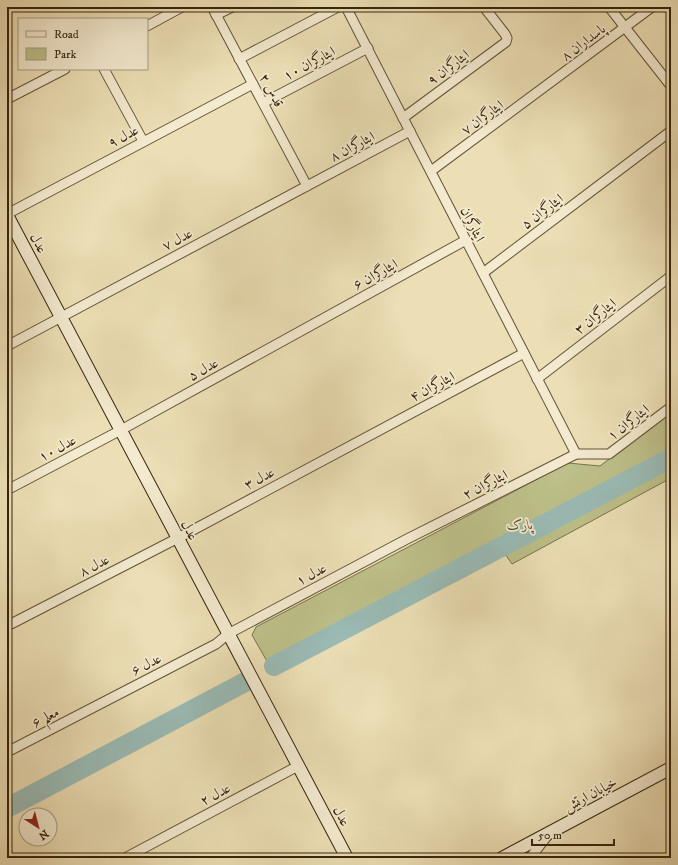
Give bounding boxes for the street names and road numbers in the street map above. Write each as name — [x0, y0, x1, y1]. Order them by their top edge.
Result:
street label: پاسداران ۸ — [558, 19, 611, 66]
street label: ایثارگران ۱۰ — [280, 42, 339, 85]
street label: ایثارگران ۹ — [423, 45, 473, 90]
street label: قدس ۲ — [255, 70, 287, 111]
street label: ایثارگران ۷ — [457, 96, 507, 139]
street label: عدل ۹ — [105, 121, 142, 152]
street label: ایثارگران ۸ — [326, 127, 378, 166]
street label: ایثارگران ۵ — [517, 189, 567, 234]
street label: ایثارگران — [456, 203, 489, 245]
street label: عدل ۷ — [159, 224, 196, 255]
street label: عدل — [25, 230, 51, 257]
street label: ایثارگران ۶ — [350, 254, 401, 294]
street label: ایثارگران ۳ — [570, 294, 620, 339]
street label: عدل ۵ — [185, 354, 222, 385]
street label: ایثارگران ۴ — [406, 367, 458, 406]
street label: ایثارگران ۱ — [603, 400, 653, 445]
street label: عدل ۱۰ — [36, 432, 79, 466]
street label: عدل ۳ — [241, 463, 278, 494]
street label: ایثارگران ۲ — [459, 465, 511, 504]
street label: عدل — [176, 517, 202, 544]
street label: عدل ۸ — [76, 551, 113, 581]
street label: عدل ۱ — [293, 559, 330, 590]
street label: عدل ۶ — [128, 650, 165, 680]
street label: معلم ۶ — [29, 703, 65, 737]
street label: خیابان ارتش — [561, 773, 620, 816]
street label: عدل ۲ — [197, 779, 234, 810]
street label: عدل — [328, 803, 354, 830]

